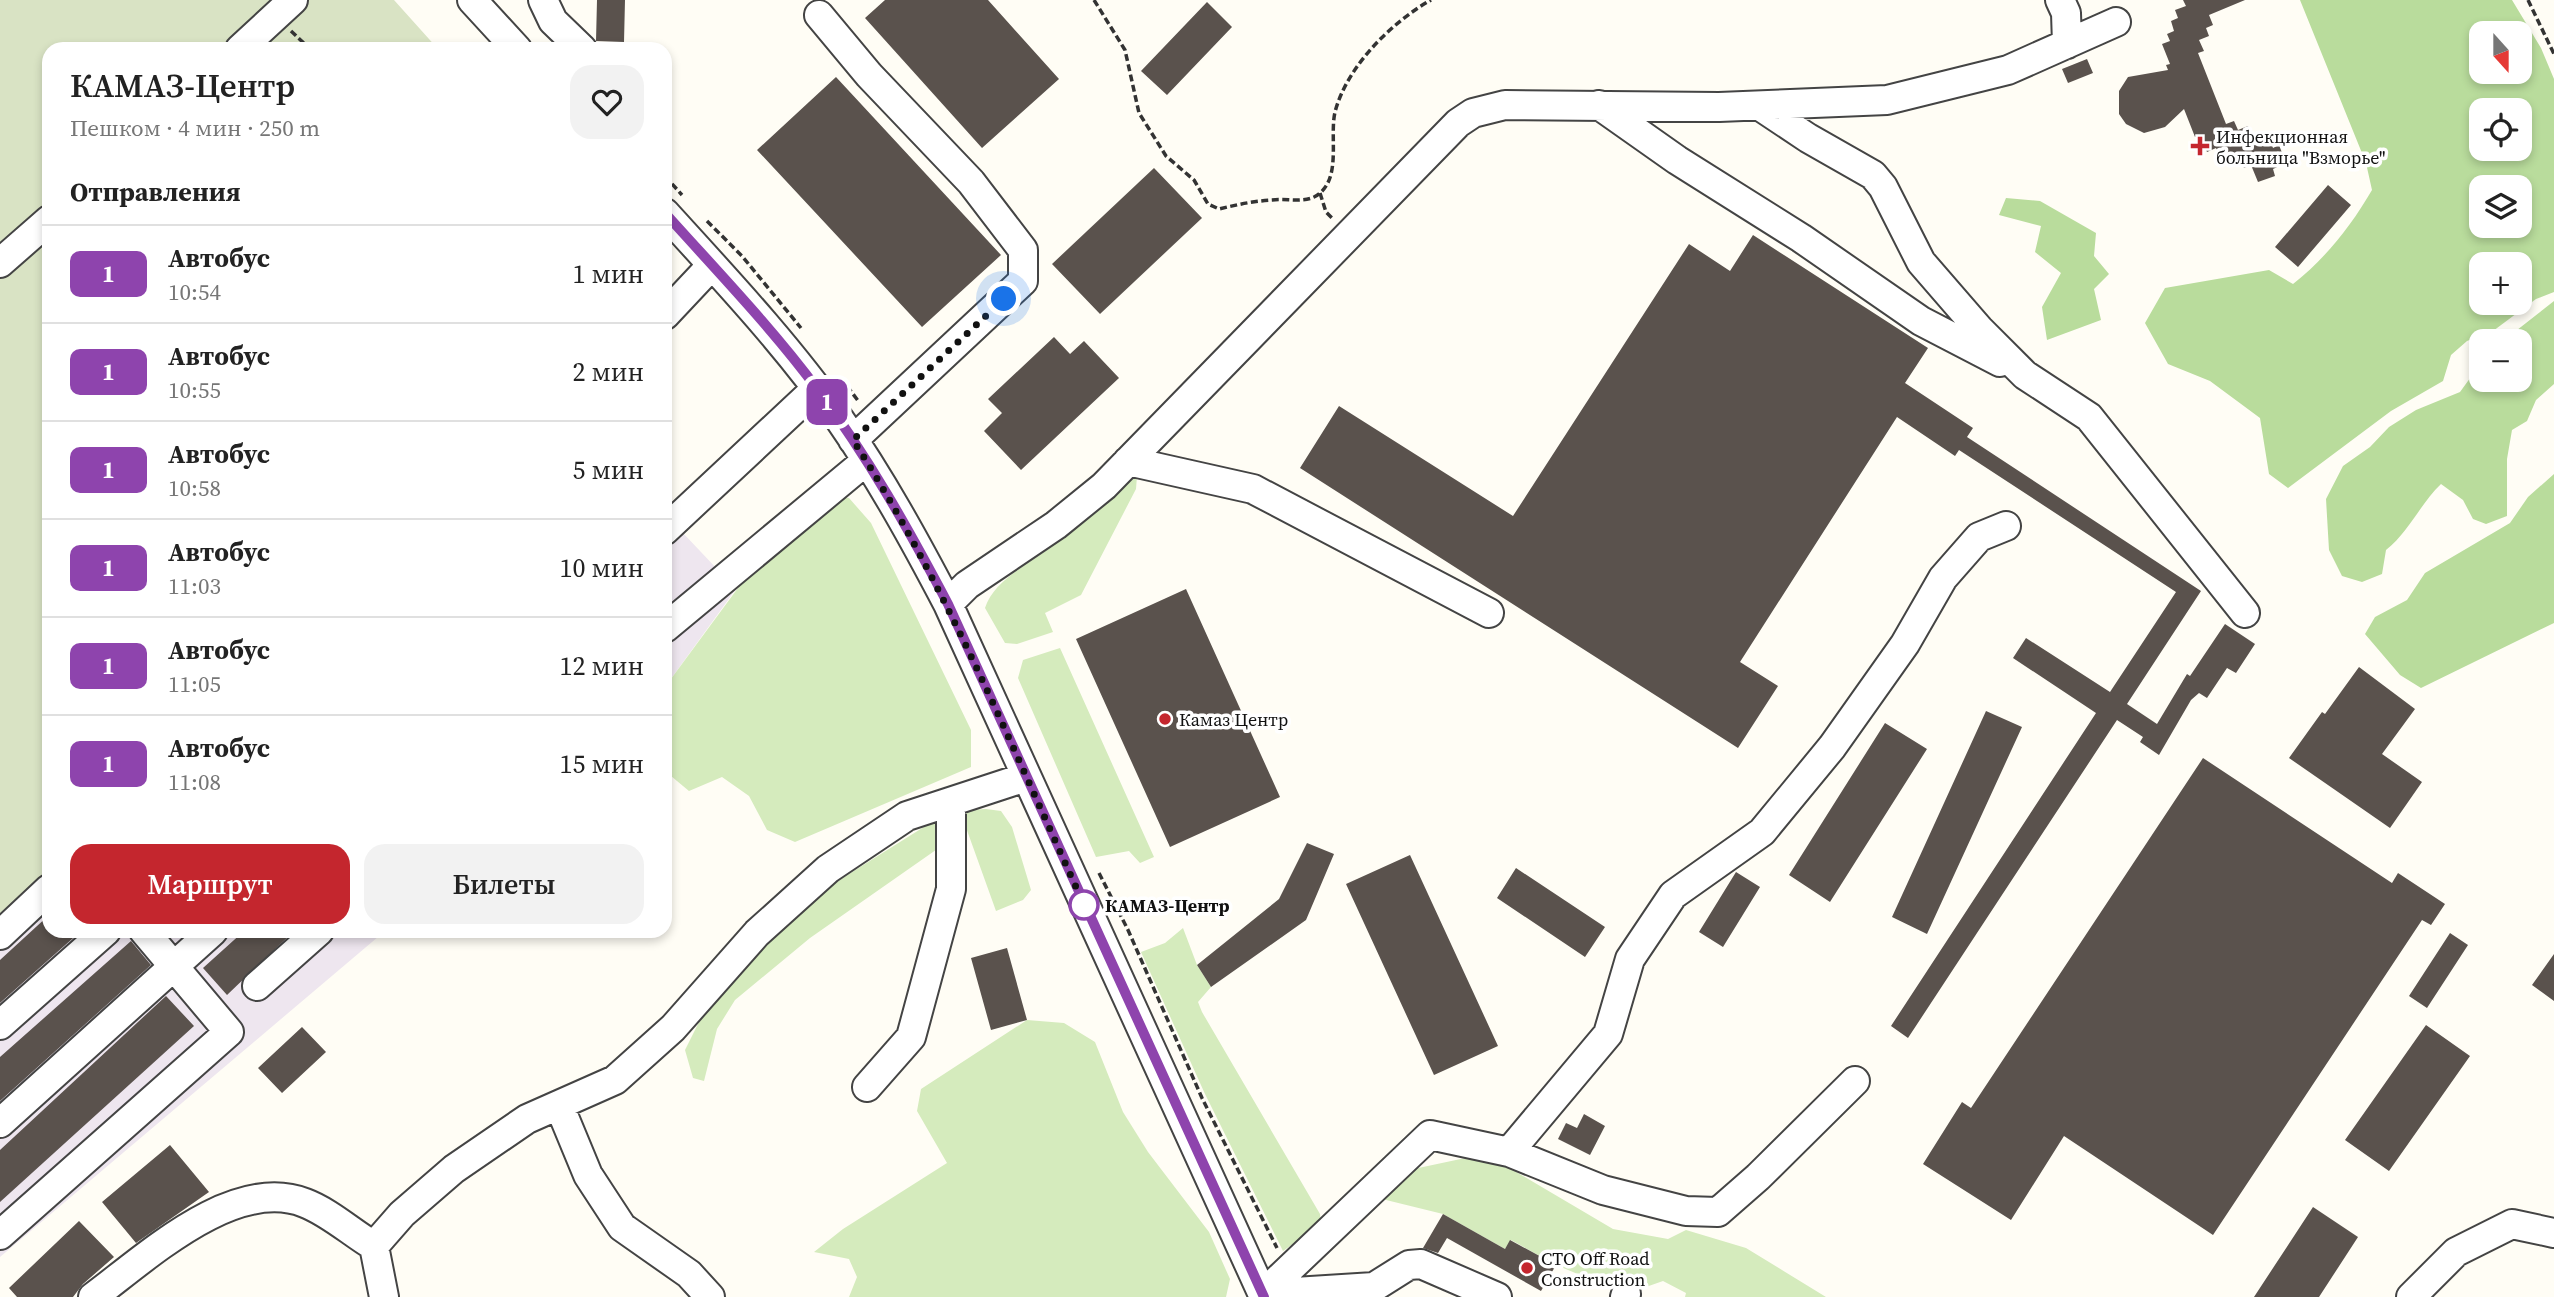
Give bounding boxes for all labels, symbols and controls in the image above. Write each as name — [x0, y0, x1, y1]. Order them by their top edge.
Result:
north arrow — [2469, 21, 2532, 84]
map controls — [2469, 21, 2532, 392]
text: КАМАЗ-Центр — [70, 63, 295, 108]
button: heart — [570, 65, 644, 139]
button: locate — [2469, 98, 2532, 161]
text: Пешком · 4 мин · 250 m — [70, 112, 320, 144]
place label: Инфекционная больница "Взморье" — [2216, 124, 2386, 170]
marker: Инфекционная больница "Взморье" — [2190, 136, 2210, 156]
text: Отправления — [70, 174, 241, 210]
button: layers — [2469, 175, 2532, 238]
text: Автобус — [168, 240, 270, 276]
button: + — [2469, 252, 2532, 315]
text: 1 мин — [572, 256, 644, 292]
text: 1 — [102, 257, 115, 290]
text: 10:54 — [168, 276, 221, 308]
your location — [986, 281, 1021, 316]
button: − — [2469, 329, 2532, 392]
text: Автобус — [168, 338, 270, 374]
text: 2 мин — [572, 354, 644, 390]
text: 1 — [102, 355, 115, 388]
text: 10:55 — [168, 374, 221, 406]
line badge: 1 — [804, 379, 850, 425]
text: 1 — [820, 385, 834, 418]
text: Автобус — [168, 436, 270, 472]
text: 5 мин — [572, 452, 644, 488]
text: 1 — [102, 453, 115, 486]
text: 10:58 — [168, 472, 221, 504]
text: Автобус — [168, 534, 270, 570]
text: 10 мин — [559, 550, 644, 586]
text: 1 — [102, 551, 115, 584]
text: 11:03 — [168, 570, 221, 602]
text: Автобус — [168, 632, 270, 668]
text: 12 мин — [559, 648, 644, 684]
text: 1 — [102, 649, 115, 682]
text: 11:05 — [168, 668, 221, 700]
place label: Камаз Центр — [1179, 707, 1288, 732]
marker: Камаз Центр — [1157, 711, 1173, 727]
text: Автобус — [168, 730, 270, 766]
text: 15 мин — [559, 746, 644, 782]
text: 1 — [102, 747, 115, 780]
text: 11:08 — [168, 766, 221, 798]
button: Маршрут — [70, 844, 350, 924]
button: Билеты — [364, 844, 644, 924]
marker: КАМАЗ-Центр — [1069, 890, 1099, 920]
place label: КАМАЗ-Центр — [1105, 893, 1230, 918]
place label: СТО Off Road Construction — [1541, 1246, 1650, 1292]
marker: СТО Off Road Construction — [1519, 1260, 1535, 1276]

